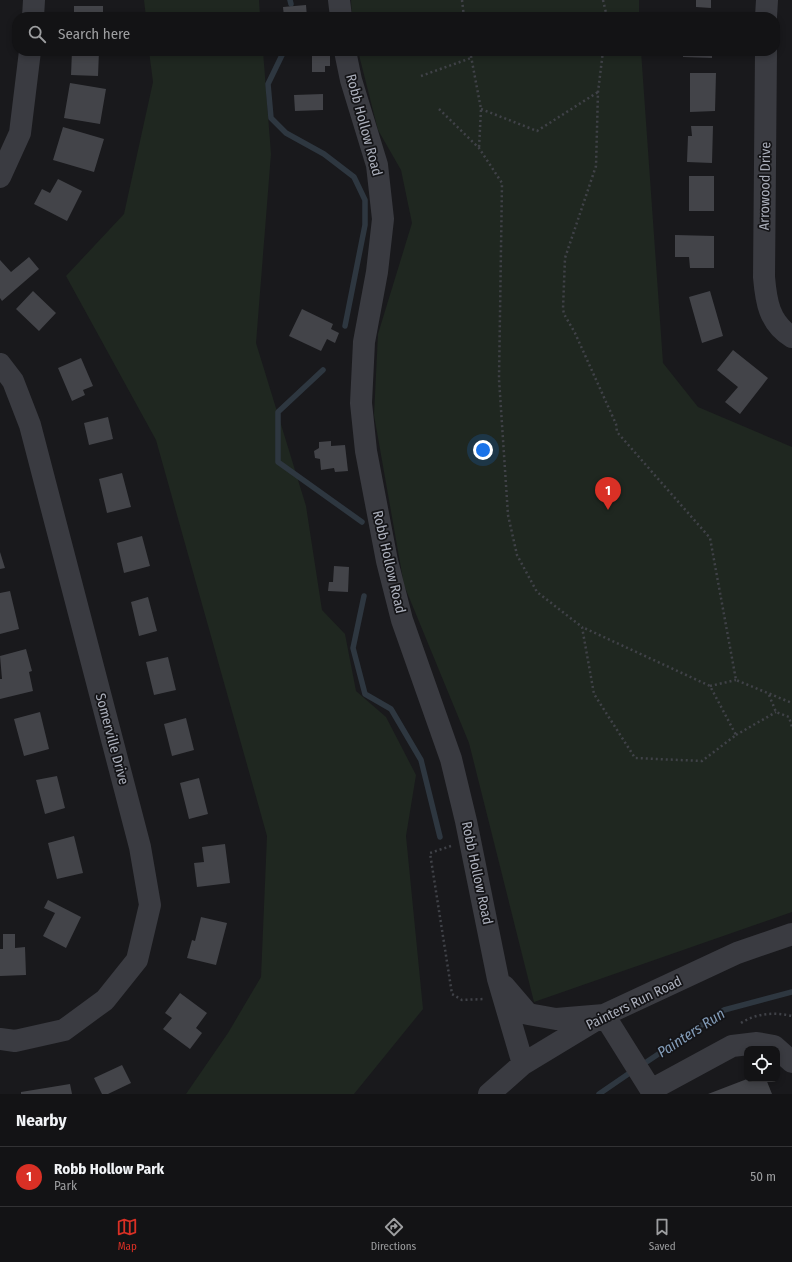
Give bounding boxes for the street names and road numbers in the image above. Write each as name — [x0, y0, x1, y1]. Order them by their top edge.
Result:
street label: Robb Hollow Road — [342, 72, 386, 178]
street label: Arrowood Drive — [756, 142, 774, 230]
street label: Robb Hollow Road — [369, 509, 409, 615]
street label: Somerville Drive — [92, 691, 132, 787]
street label: Robb Hollow Road — [458, 820, 496, 926]
street label: Painters Run Road — [583, 973, 685, 1033]

